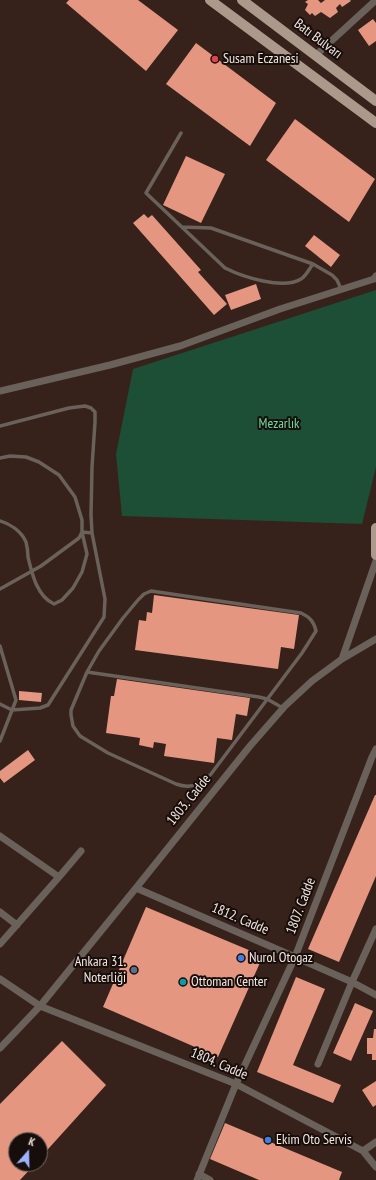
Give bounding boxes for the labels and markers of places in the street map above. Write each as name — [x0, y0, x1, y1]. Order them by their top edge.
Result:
place label: Susam Eczanesi — [223, 51, 299, 67]
marker: Susam Eczanesi — [210, 54, 220, 64]
place label: Nurol Otogaz — [249, 950, 313, 966]
marker: Nurol Otogaz — [236, 953, 246, 963]
place label: Ankara 31. Noterliği — [75, 954, 126, 986]
marker: Ankara 31. Noterliği — [129, 965, 139, 975]
place label: Ottoman Center — [191, 974, 267, 990]
marker: Ottoman Center — [178, 977, 188, 987]
place label: Ekim Oto Servis — [276, 1132, 352, 1148]
marker: Ekim Oto Servis — [263, 1135, 273, 1145]

